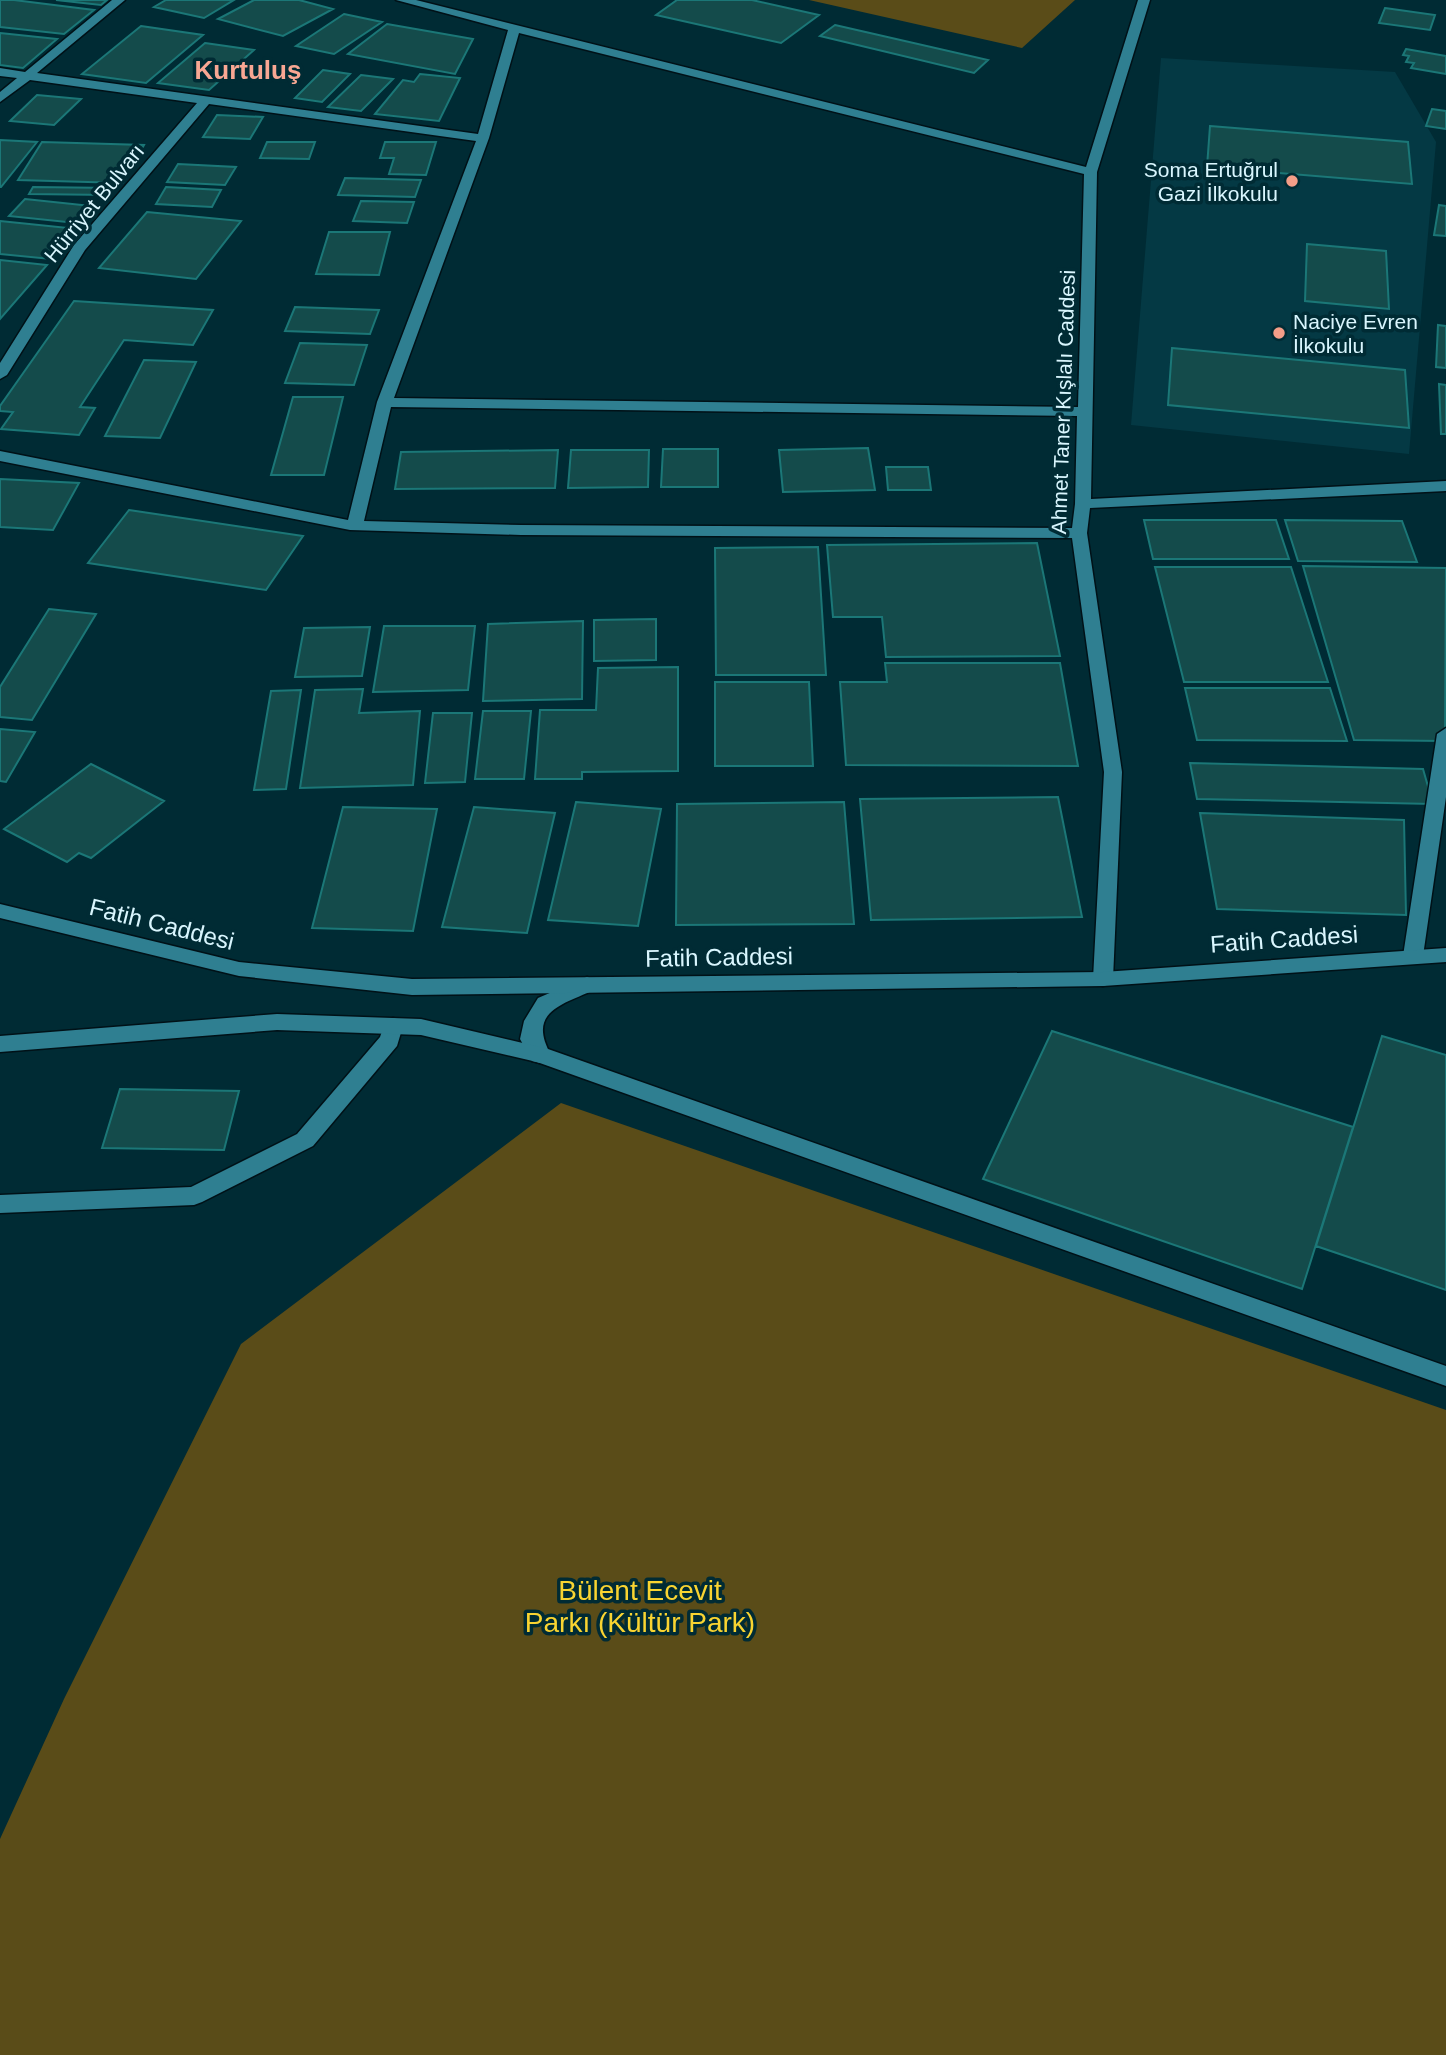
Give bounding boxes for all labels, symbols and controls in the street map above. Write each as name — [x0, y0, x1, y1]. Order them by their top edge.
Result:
district label: Kurtuluş — [195, 55, 301, 85]
street label: Hürriyet Bulvarı — [40, 140, 148, 266]
place label: Soma Ertuğrul Gazi İlkokulu — [1144, 158, 1278, 205]
marker: Soma Ertuğrul Gazi İlkokulu — [1284, 173, 1300, 189]
street label: Ahmet Taner Kışlalı Caddesi — [1047, 269, 1079, 535]
place label: Naciye Evren İlkokulu — [1293, 310, 1418, 357]
marker: Naciye Evren İlkokulu — [1271, 325, 1287, 341]
street label: Fatih Caddesi — [87, 893, 237, 955]
street label: Fatih Caddesi — [1209, 920, 1359, 958]
street label: Fatih Caddesi — [645, 942, 793, 972]
park label: Bülent Ecevit Parkı (Kültür Park) — [525, 1575, 755, 1638]

